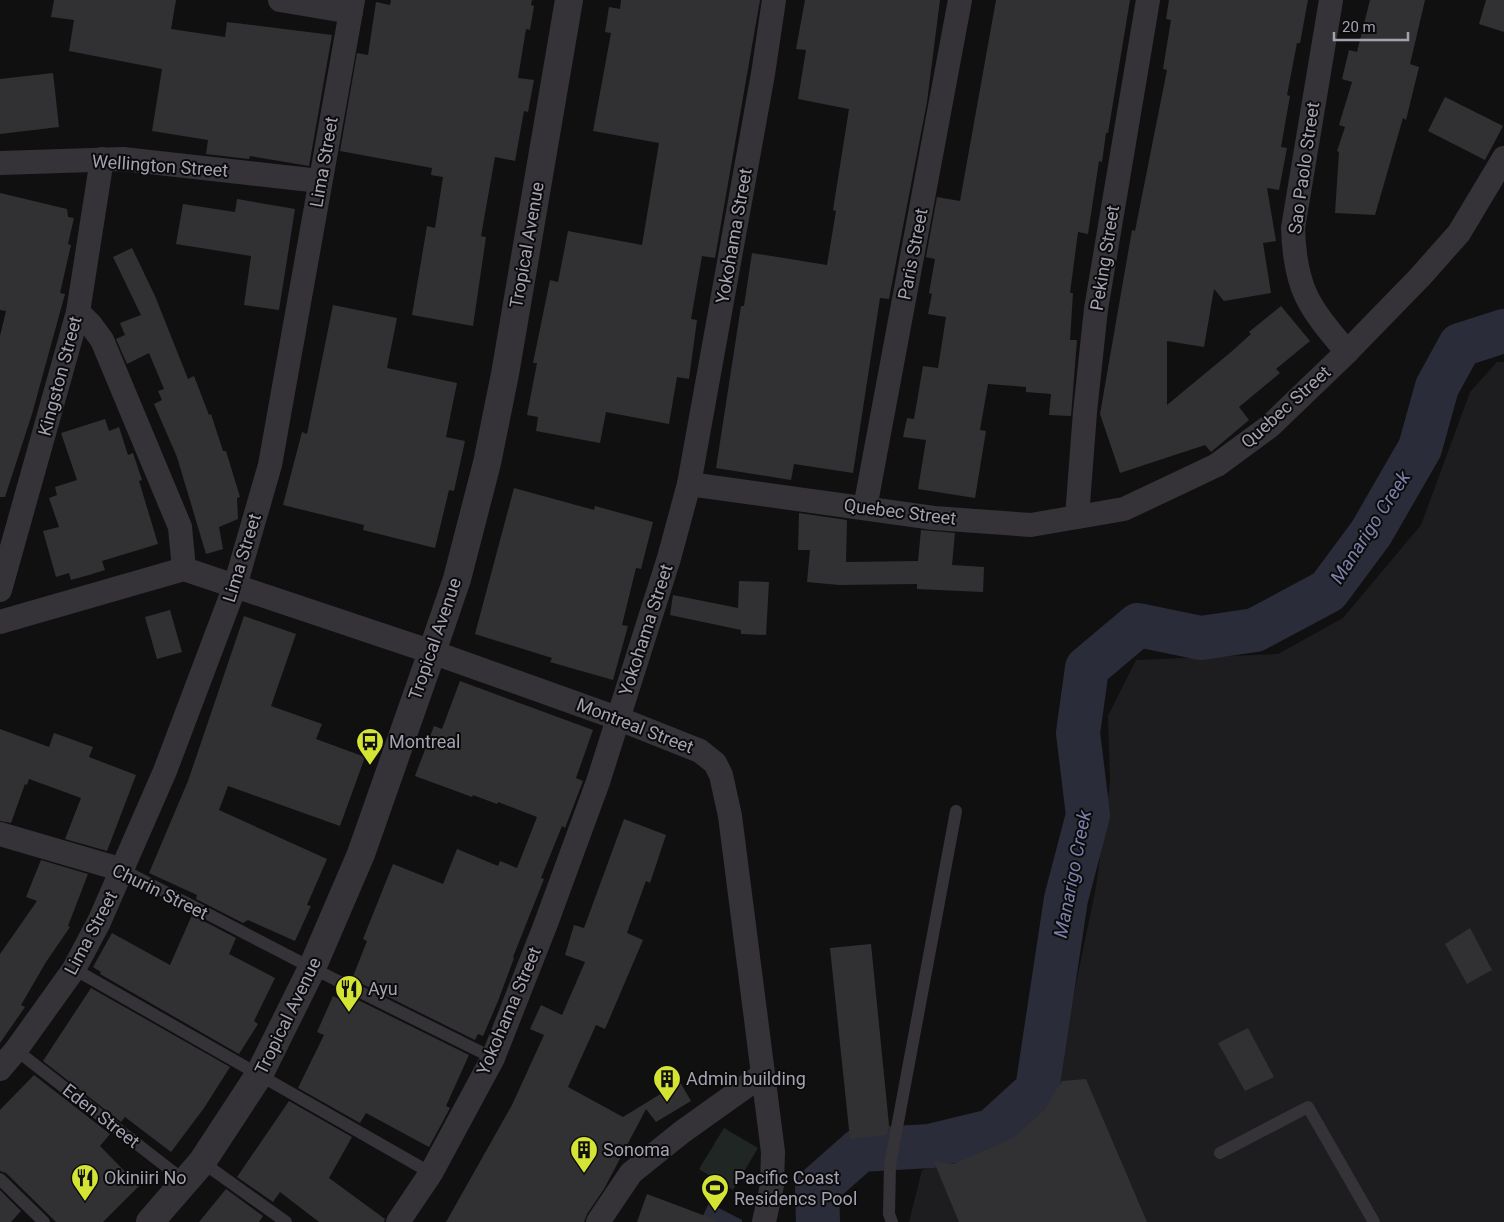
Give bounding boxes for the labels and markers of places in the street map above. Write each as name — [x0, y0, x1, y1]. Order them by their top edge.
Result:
bus stop icon: Montreal — [355, 727, 385, 766]
place label: Montreal — [389, 731, 460, 752]
restaurant icon: Ayu — [334, 974, 364, 1013]
place label: Ayu — [368, 978, 398, 999]
building icon: Admin building — [652, 1064, 682, 1103]
place label: Admin building — [686, 1068, 806, 1089]
building icon: Sonoma — [569, 1135, 599, 1174]
place label: Sonoma — [603, 1139, 670, 1160]
restaurant icon: Okiniiri No — [70, 1163, 100, 1202]
place label: Okiniiri No — [104, 1167, 187, 1188]
place label: Pacific Coast Residencs Pool — [734, 1167, 857, 1209]
sports icon: Pacific Coast Residencs Pool — [700, 1173, 730, 1212]

